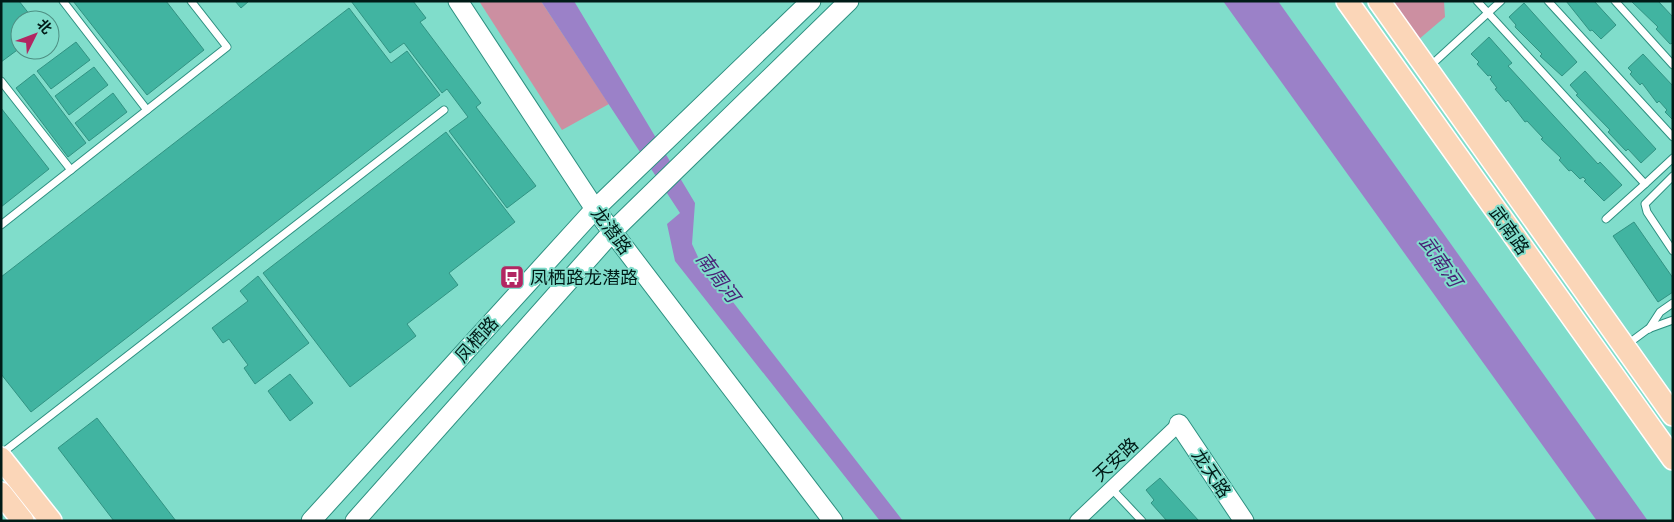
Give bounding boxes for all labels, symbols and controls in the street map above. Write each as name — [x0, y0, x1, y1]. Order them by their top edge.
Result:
north arrow — [10, 10, 60, 60]
text: 北 — [33, 14, 57, 38]
street label: 龙潜路 — [586, 201, 638, 259]
street label: 武南路 — [1485, 201, 1535, 259]
water label: 武南河 — [1414, 230, 1470, 295]
water label: 南周河 — [690, 246, 748, 311]
bus stop icon: 凤栖路龙潜路 — [499, 264, 525, 290]
place label: 凤栖路龙潜路 — [530, 265, 638, 289]
street label: 凤栖路 — [449, 311, 503, 367]
street label: 天安路 — [1087, 432, 1143, 486]
street label: 龙天路 — [1187, 444, 1237, 502]

